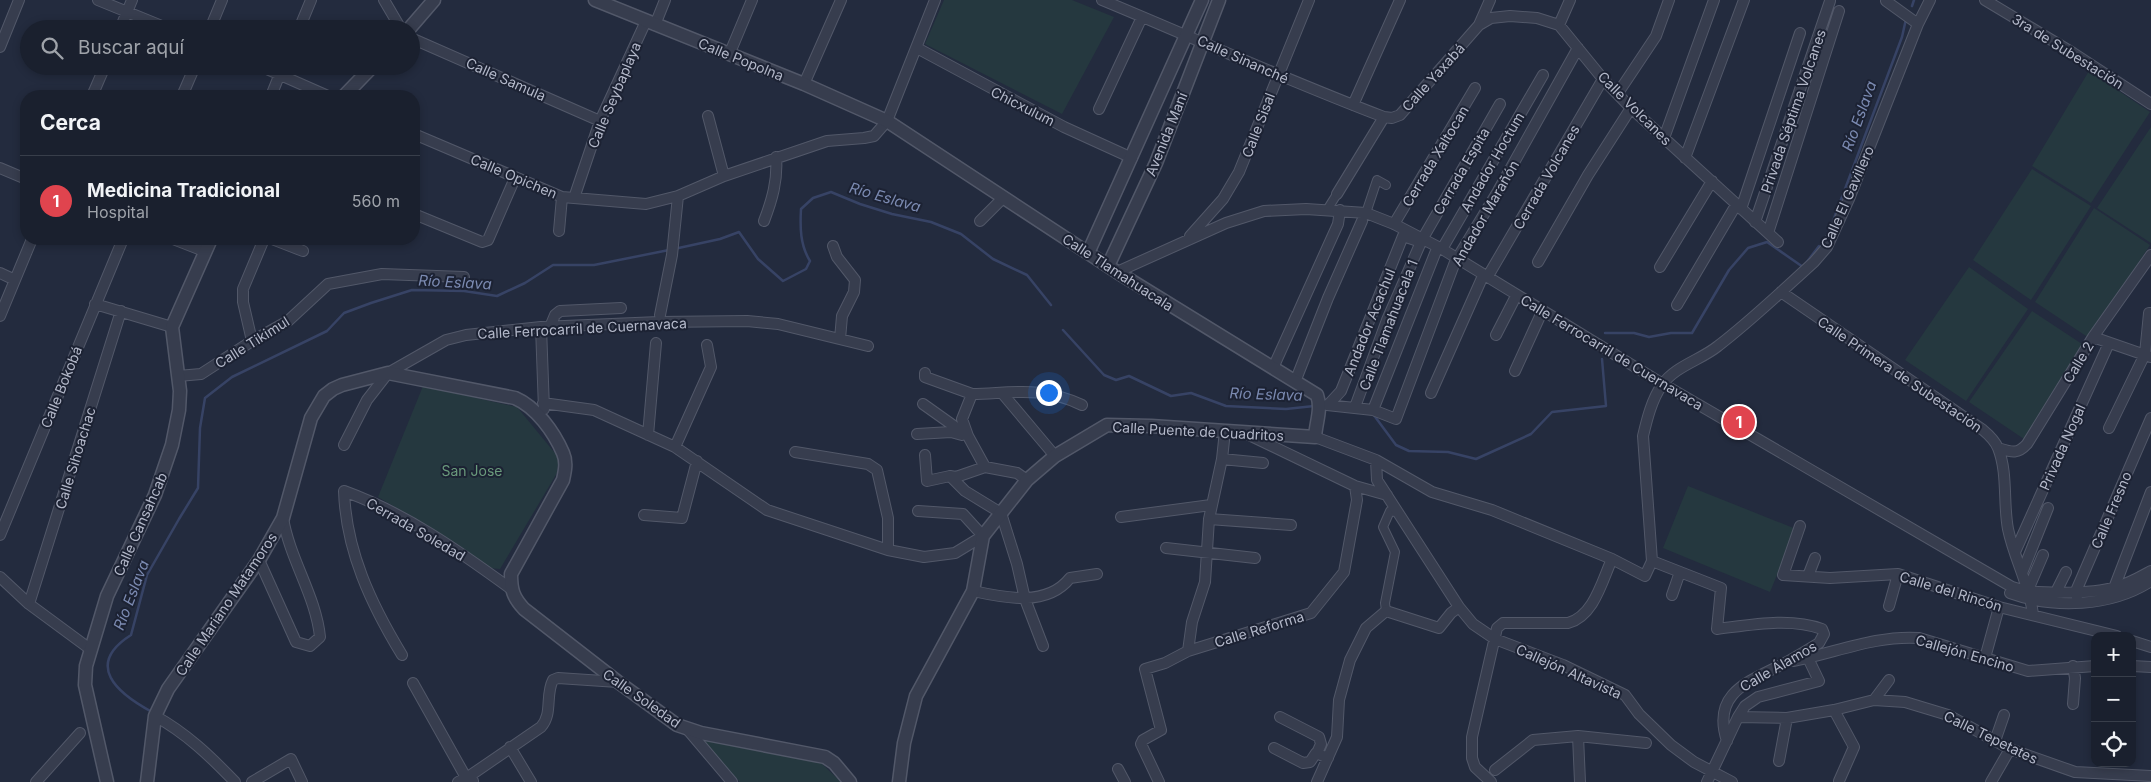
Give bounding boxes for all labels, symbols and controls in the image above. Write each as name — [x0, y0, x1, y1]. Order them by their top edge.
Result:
street label: 3ra de Subestación — [2009, 10, 2127, 92]
search box — [20, 20, 420, 75]
street label: Privada Séptima Volcanes — [1757, 27, 1829, 195]
street label: Calle Sinanché — [1195, 31, 1291, 87]
icon: search — [38, 34, 66, 62]
street label: Calle Popolna — [696, 34, 786, 84]
text: Buscar aquí — [78, 36, 184, 59]
street label: Calle Seybaplaya — [584, 39, 644, 151]
street label: Calle Yaxabá — [1398, 40, 1468, 114]
street label: Calle Samula — [463, 54, 549, 104]
street label: Calle Volcanes — [1595, 68, 1675, 148]
water label: Río Eslava — [1838, 78, 1880, 154]
street label: Chicxulum — [988, 83, 1058, 129]
street label: Avenida Maní — [1142, 89, 1191, 178]
street label: Calle Sisal — [1238, 90, 1278, 160]
street label: Cerrada Xaltocan — [1398, 102, 1472, 210]
street label: Andador Hoctum — [1457, 109, 1527, 215]
text: Cerca — [40, 110, 101, 135]
street label: Cerrada Volcanes — [1509, 122, 1583, 232]
street label: Cerrada Espita — [1429, 124, 1493, 218]
street label: Calle El Gavillero — [1817, 143, 1877, 251]
street label: Calle Opichen — [468, 150, 560, 202]
street label: Andador Marañón — [1448, 157, 1522, 269]
water label: Río Eslava — [847, 178, 923, 216]
text: Medicina Tradicional — [87, 179, 280, 202]
text: 1 — [53, 191, 59, 211]
text: 560 m — [352, 191, 400, 211]
text: Hospital — [87, 202, 149, 222]
street label: Calle Tlamahuacala — [1059, 230, 1177, 314]
street label: Calle Tlamahuacala 1 — [1355, 257, 1421, 393]
street label: Andador Acachul — [1340, 266, 1398, 378]
water label: Río Eslava — [418, 271, 492, 293]
street label: Calle Ferrocarril de Cuernavaca — [1518, 291, 1706, 413]
street label: Calle Tikimul — [212, 312, 292, 372]
street label: Calle Primera de Subestación — [1814, 312, 1986, 436]
street label: Calle Ferrocarril de Cuernavaca — [477, 314, 687, 342]
street label: Calle 2 — [2059, 338, 2097, 386]
street label: Calle Bokobá — [37, 344, 85, 430]
your location — [1036, 380, 1062, 406]
water label: Río Eslava — [1229, 383, 1303, 405]
street label: Privada Nogal — [2035, 401, 2089, 493]
pin: 1 — [1723, 403, 1755, 441]
street label: Calle Sihoachac — [51, 405, 99, 511]
street label: Calle Puente de Cuadritos — [1112, 418, 1284, 444]
park label: San Jose — [442, 462, 503, 479]
street label: Calle Fresno — [2087, 469, 2135, 551]
street label: Calle Cansahcab — [110, 470, 170, 578]
street label: Cerrada Soledad — [364, 494, 468, 564]
street label: Calle Mariano Matamoros — [172, 529, 280, 679]
water label: Río Eslava — [109, 557, 153, 633]
street label: Calle del Rincón — [1898, 567, 2004, 615]
street label: Calle Reforma — [1212, 607, 1306, 651]
street label: Callejón Encino — [1914, 631, 2016, 675]
map controls — [2091, 632, 2136, 767]
button: + — [2091, 632, 2136, 677]
street label: Calle Álamos — [1737, 637, 1819, 695]
street label: Callejón Altavista — [1514, 640, 1624, 702]
street label: Calle Soledad — [600, 665, 684, 731]
button: − — [2091, 677, 2136, 722]
street label: Calle Tepetates — [1941, 707, 2041, 767]
button: locate — [2091, 722, 2136, 767]

